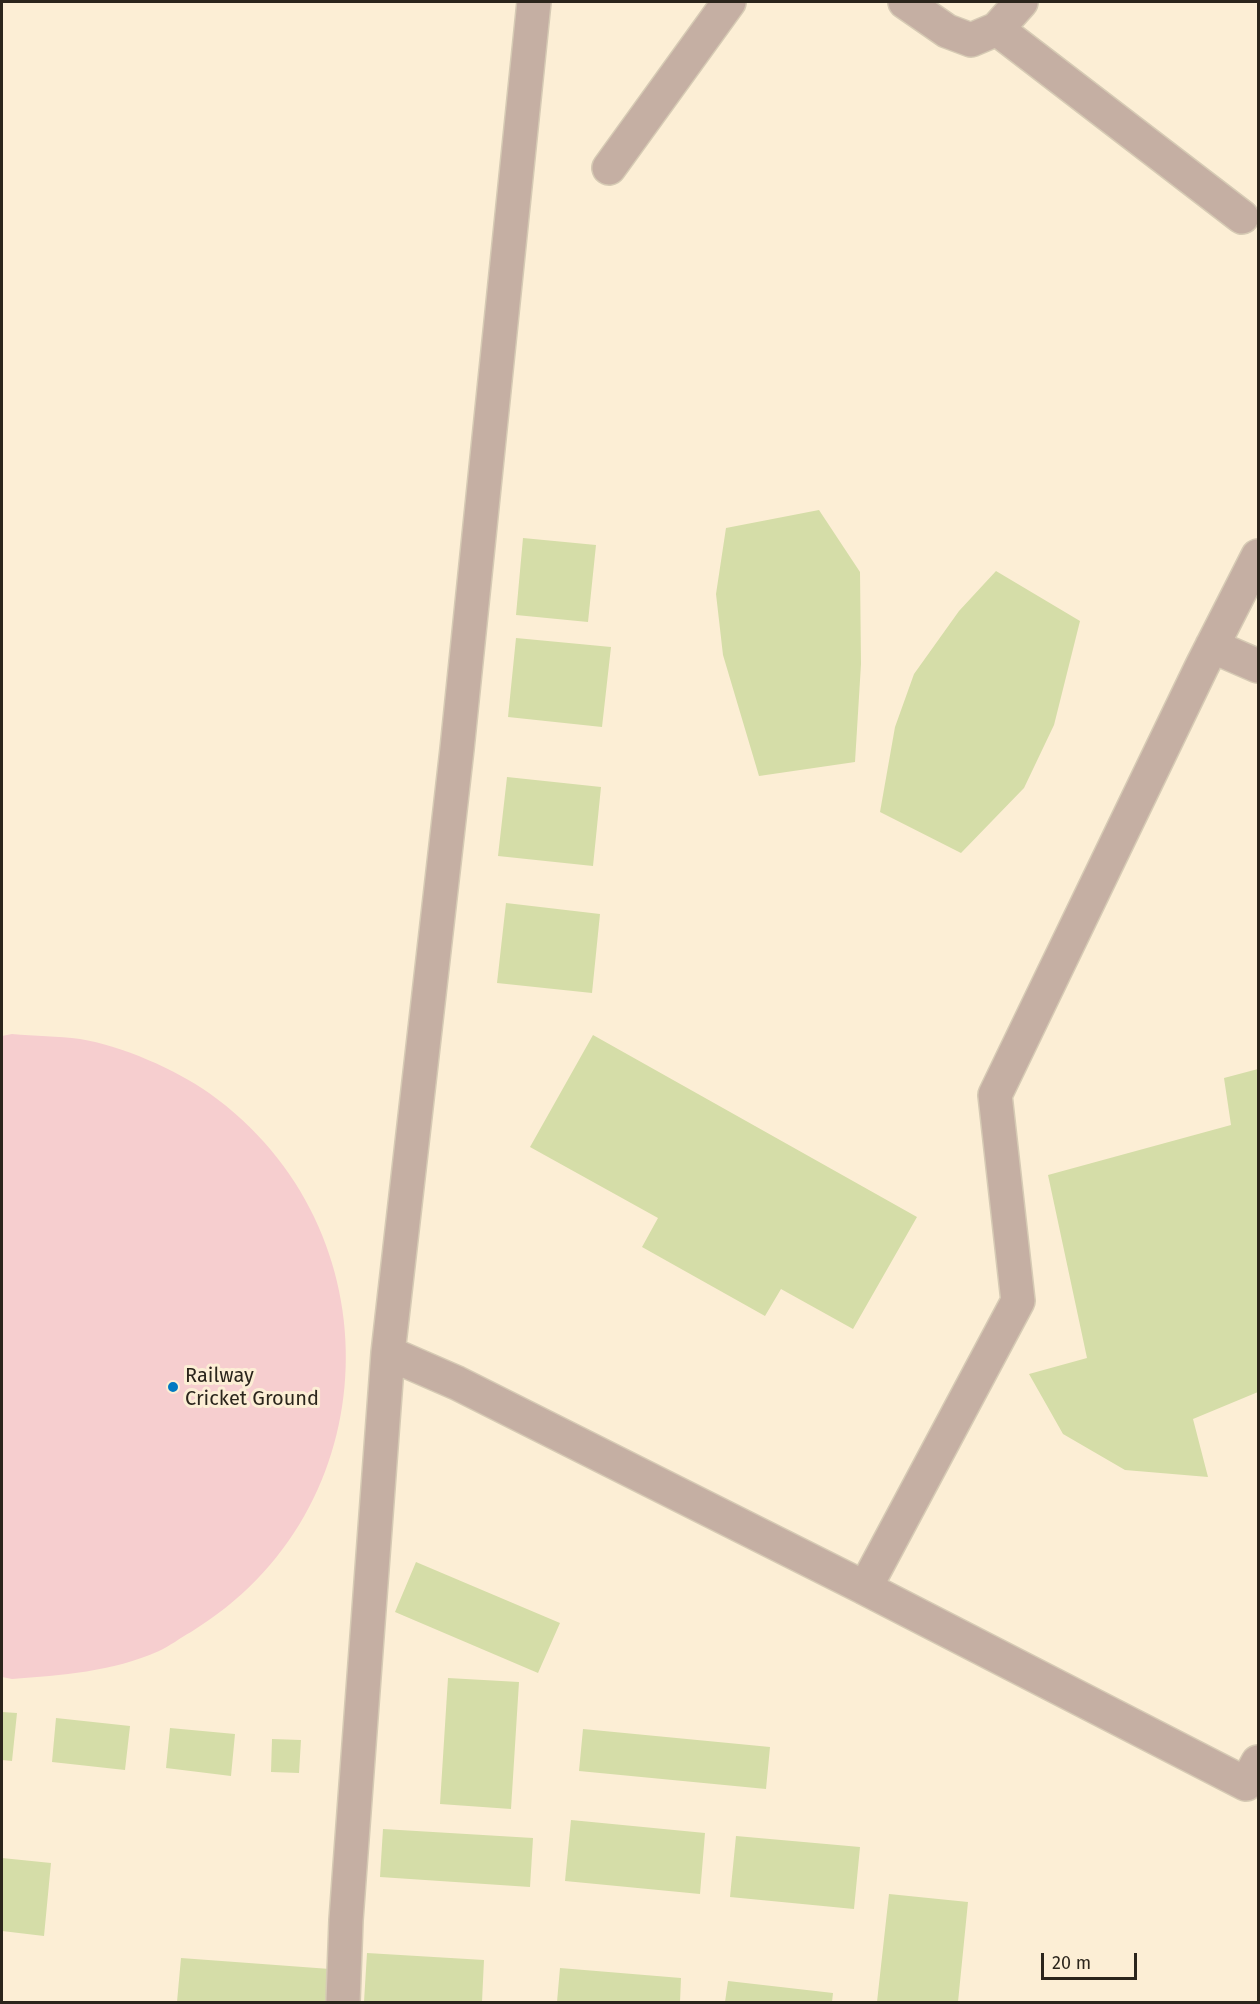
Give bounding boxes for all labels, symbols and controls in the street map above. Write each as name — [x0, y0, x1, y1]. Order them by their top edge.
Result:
place label: Railway Cricket Ground — [185, 1364, 319, 1411]
marker: Railway Cricket Ground — [166, 1380, 180, 1394]
scale bar — [1044, 1941, 1140, 1979]
text: 20 m — [1052, 1952, 1091, 1974]

